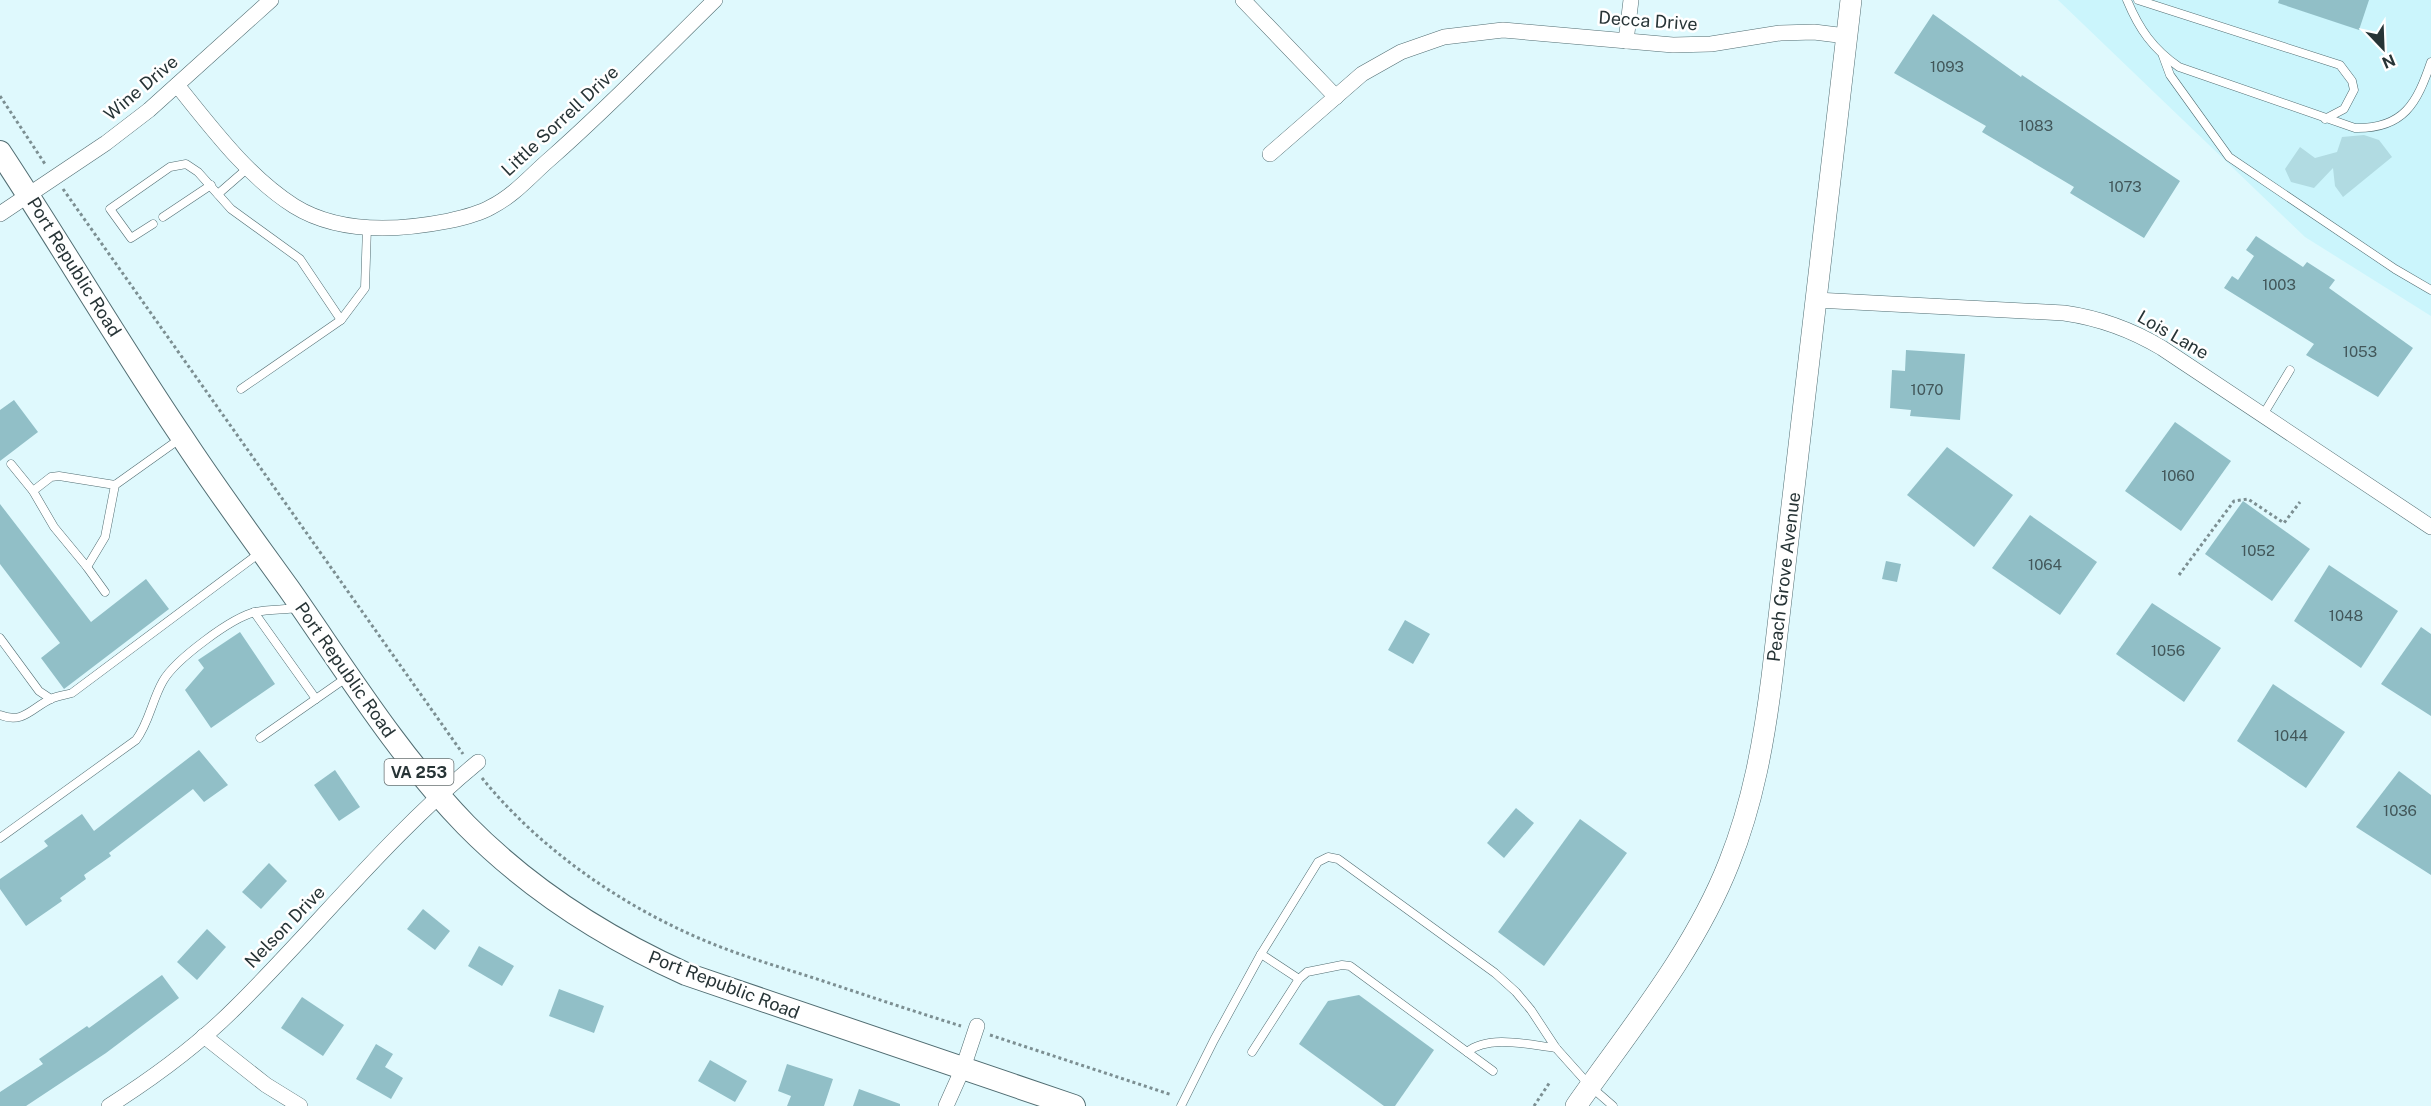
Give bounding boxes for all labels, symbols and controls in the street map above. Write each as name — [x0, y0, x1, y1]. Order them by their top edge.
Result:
street label: Decca Drive — [1598, 7, 1698, 34]
north arrow — [2353, 18, 2413, 78]
text: N — [2379, 50, 2398, 73]
street label: Wine Drive — [100, 51, 182, 124]
house number: 1093 — [1930, 58, 1964, 75]
street label: Little Sorrell Drive — [497, 61, 622, 180]
house number: 1083 — [2019, 117, 2053, 134]
house number: 1073 — [2108, 178, 2142, 195]
street label: Port Republic Road — [23, 193, 126, 340]
house number: 1003 — [2262, 276, 2296, 293]
street label: Lois Lane — [2134, 306, 2213, 363]
house number: 1053 — [2343, 343, 2377, 360]
house number: 1070 — [1911, 381, 1943, 398]
house number: 1060 — [2161, 467, 2195, 484]
street label: Peach Grove Avenue — [1763, 491, 1804, 663]
house number: 1052 — [2241, 542, 2275, 559]
house number: 1064 — [2028, 556, 2062, 573]
street label: Port Republic Road — [291, 598, 400, 741]
house number: 1048 — [2329, 607, 2363, 624]
house number: 1056 — [2151, 642, 2185, 659]
house number: 1044 — [2274, 727, 2308, 744]
road number: VA 253 — [384, 759, 454, 785]
house number: 1036 — [2383, 802, 2417, 819]
street label: Nelson Drive — [240, 881, 329, 972]
street label: Port Republic Road — [646, 946, 803, 1023]

